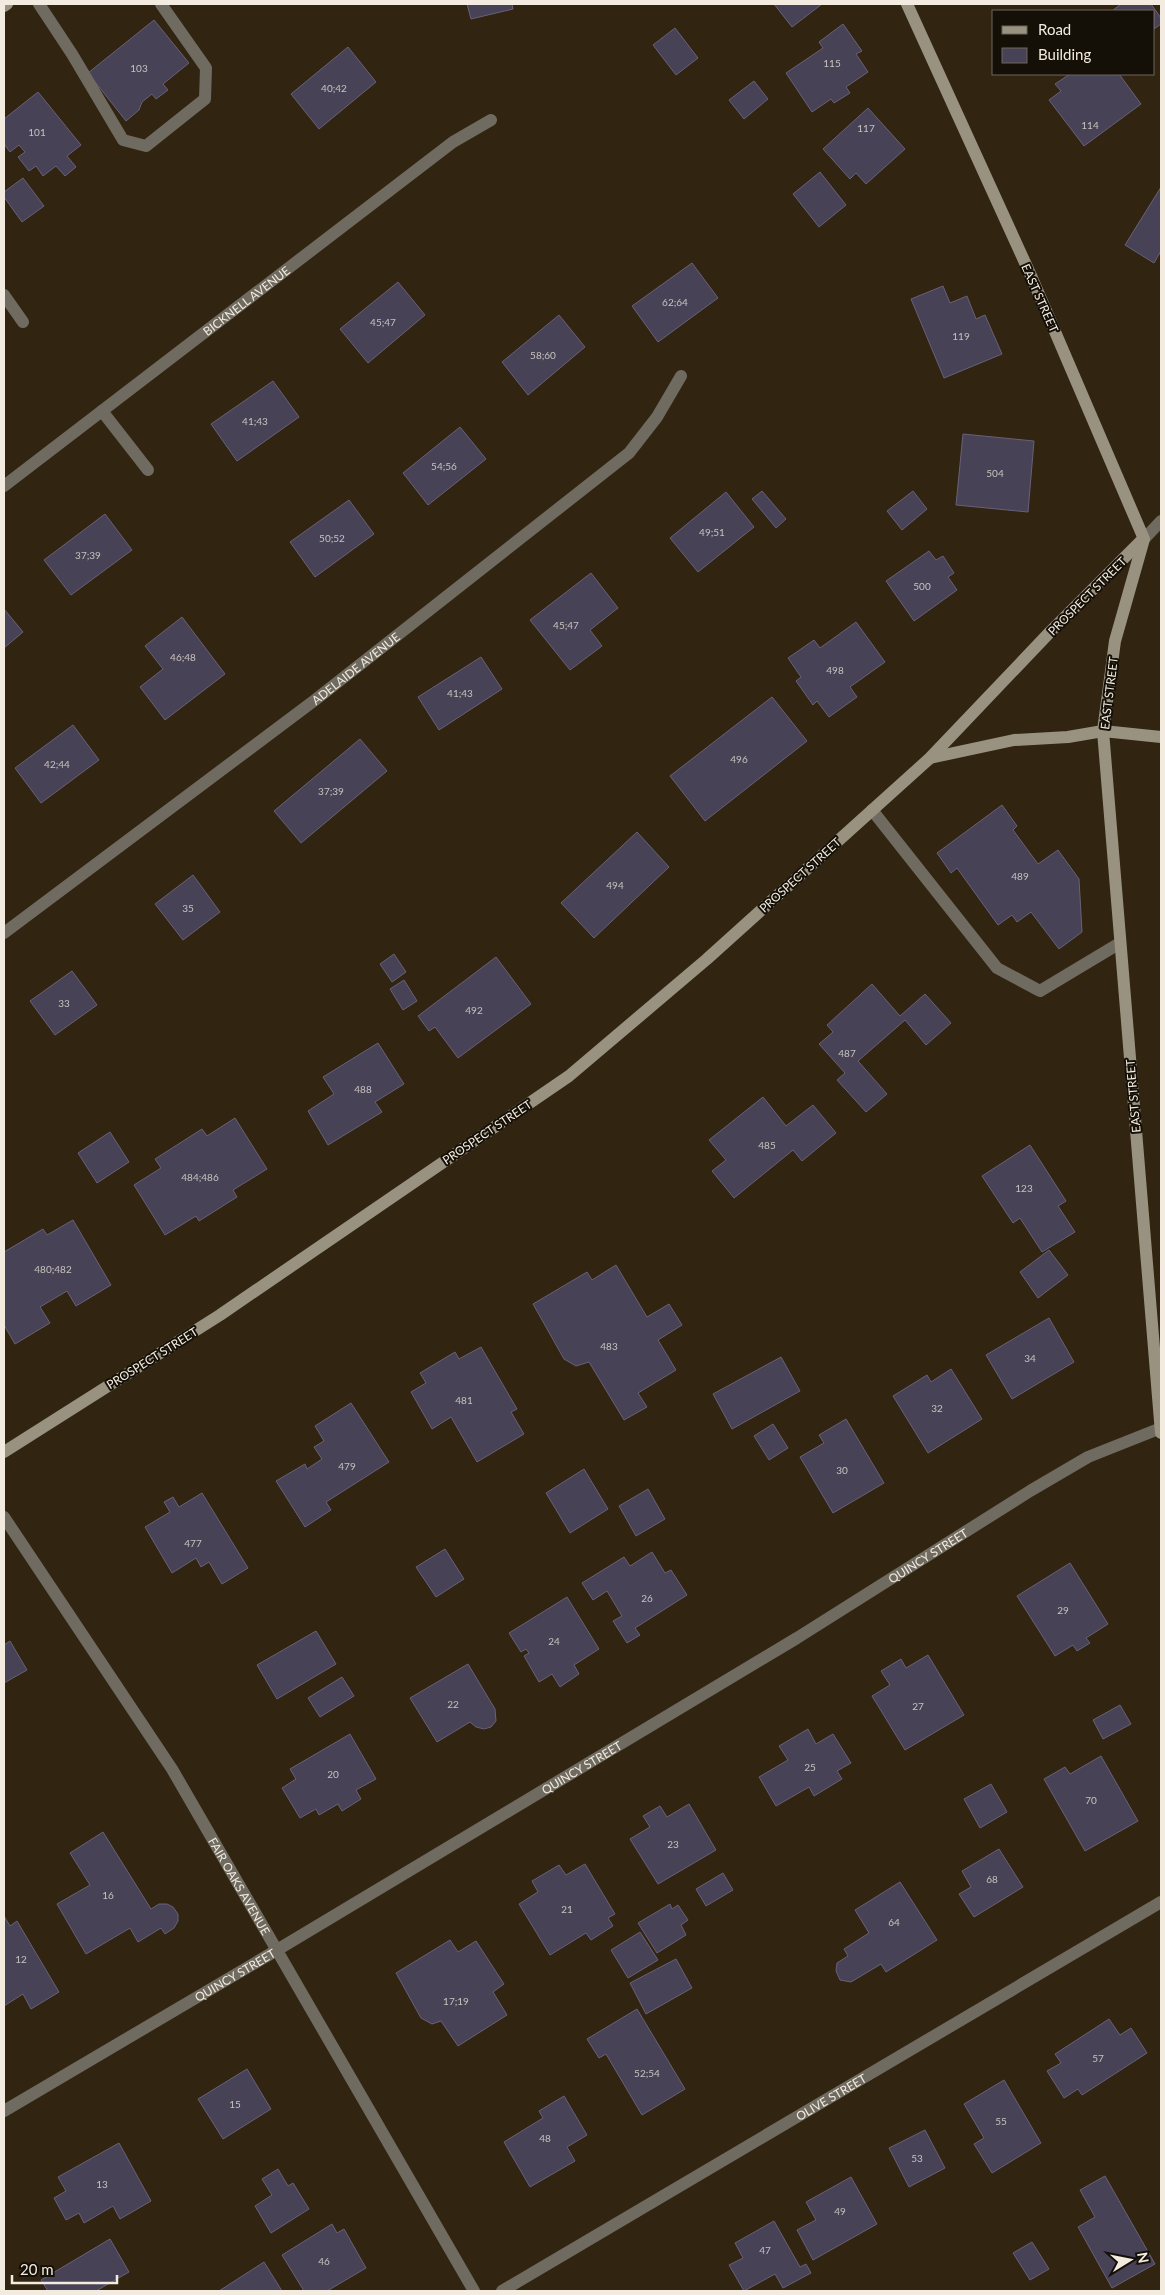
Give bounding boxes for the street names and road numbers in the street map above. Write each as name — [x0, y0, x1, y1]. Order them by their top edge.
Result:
street label: EAST STREET — [1018, 261, 1062, 335]
street label: BICKNELL AVENUE — [200, 262, 293, 339]
street label: PROSPECT STREET — [1045, 554, 1129, 638]
street label: ADELAIDE AVENUE — [308, 629, 403, 708]
street label: EAST STREET — [1097, 656, 1121, 730]
street label: PROSPECT STREET — [756, 834, 844, 916]
street label: EAST STREET — [1122, 1059, 1144, 1133]
street label: PROSPECT STREET — [439, 1097, 535, 1167]
street label: PROSPECT STREET — [104, 1324, 200, 1392]
street label: QUINCY STREET — [885, 1525, 970, 1586]
street label: QUINCY STREET — [538, 1737, 624, 1797]
street label: FAIR OAKS AVENUE — [206, 1834, 274, 1938]
street label: QUINCY STREET — [192, 1945, 278, 2004]
street label: OLIVE STREET — [793, 2070, 869, 2123]

